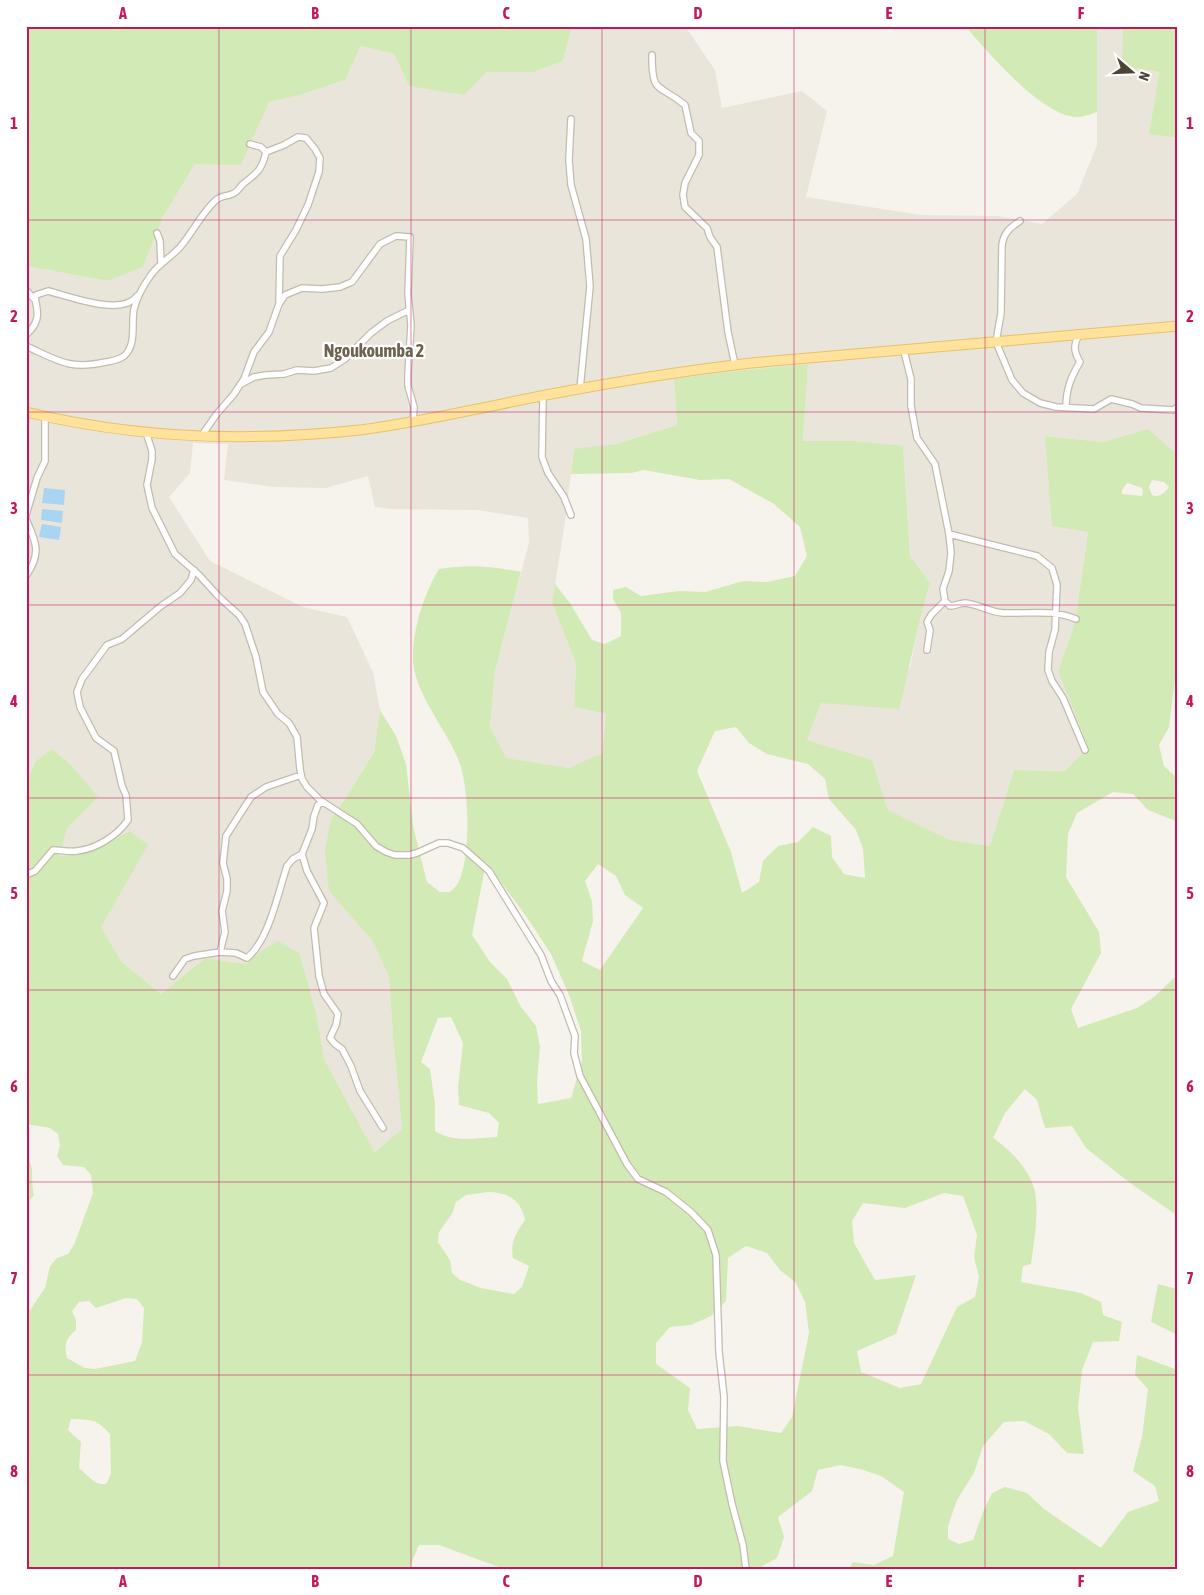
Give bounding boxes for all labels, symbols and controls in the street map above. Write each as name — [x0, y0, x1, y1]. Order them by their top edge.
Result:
text: A — [118, 4, 127, 22]
text: B — [311, 4, 319, 22]
text: C — [502, 4, 510, 22]
text: D — [694, 4, 703, 22]
text: E — [886, 4, 893, 22]
text: F — [1078, 4, 1085, 22]
north arrow — [1106, 48, 1156, 98]
text: N — [1135, 70, 1153, 83]
text: 1 — [10, 114, 18, 132]
text: 1 — [1186, 114, 1194, 132]
text: 2 — [10, 307, 18, 325]
text: 2 — [1186, 307, 1194, 325]
district label: Ngoukoumba 2 — [324, 340, 424, 361]
text: 3 — [10, 499, 18, 517]
text: 3 — [1186, 499, 1194, 517]
text: 4 — [9, 692, 18, 710]
text: 4 — [1185, 692, 1194, 710]
text: 5 — [10, 884, 18, 902]
text: 5 — [1186, 884, 1194, 902]
text: 6 — [10, 1077, 18, 1095]
text: 6 — [1186, 1077, 1194, 1095]
text: 7 — [10, 1269, 18, 1287]
text: 7 — [1186, 1269, 1194, 1287]
text: 8 — [10, 1462, 18, 1480]
text: 8 — [1186, 1462, 1194, 1480]
text: A — [118, 1572, 127, 1590]
text: B — [311, 1572, 319, 1590]
text: C — [502, 1572, 510, 1590]
text: D — [694, 1572, 703, 1590]
text: E — [886, 1572, 893, 1590]
text: F — [1078, 1572, 1085, 1590]

